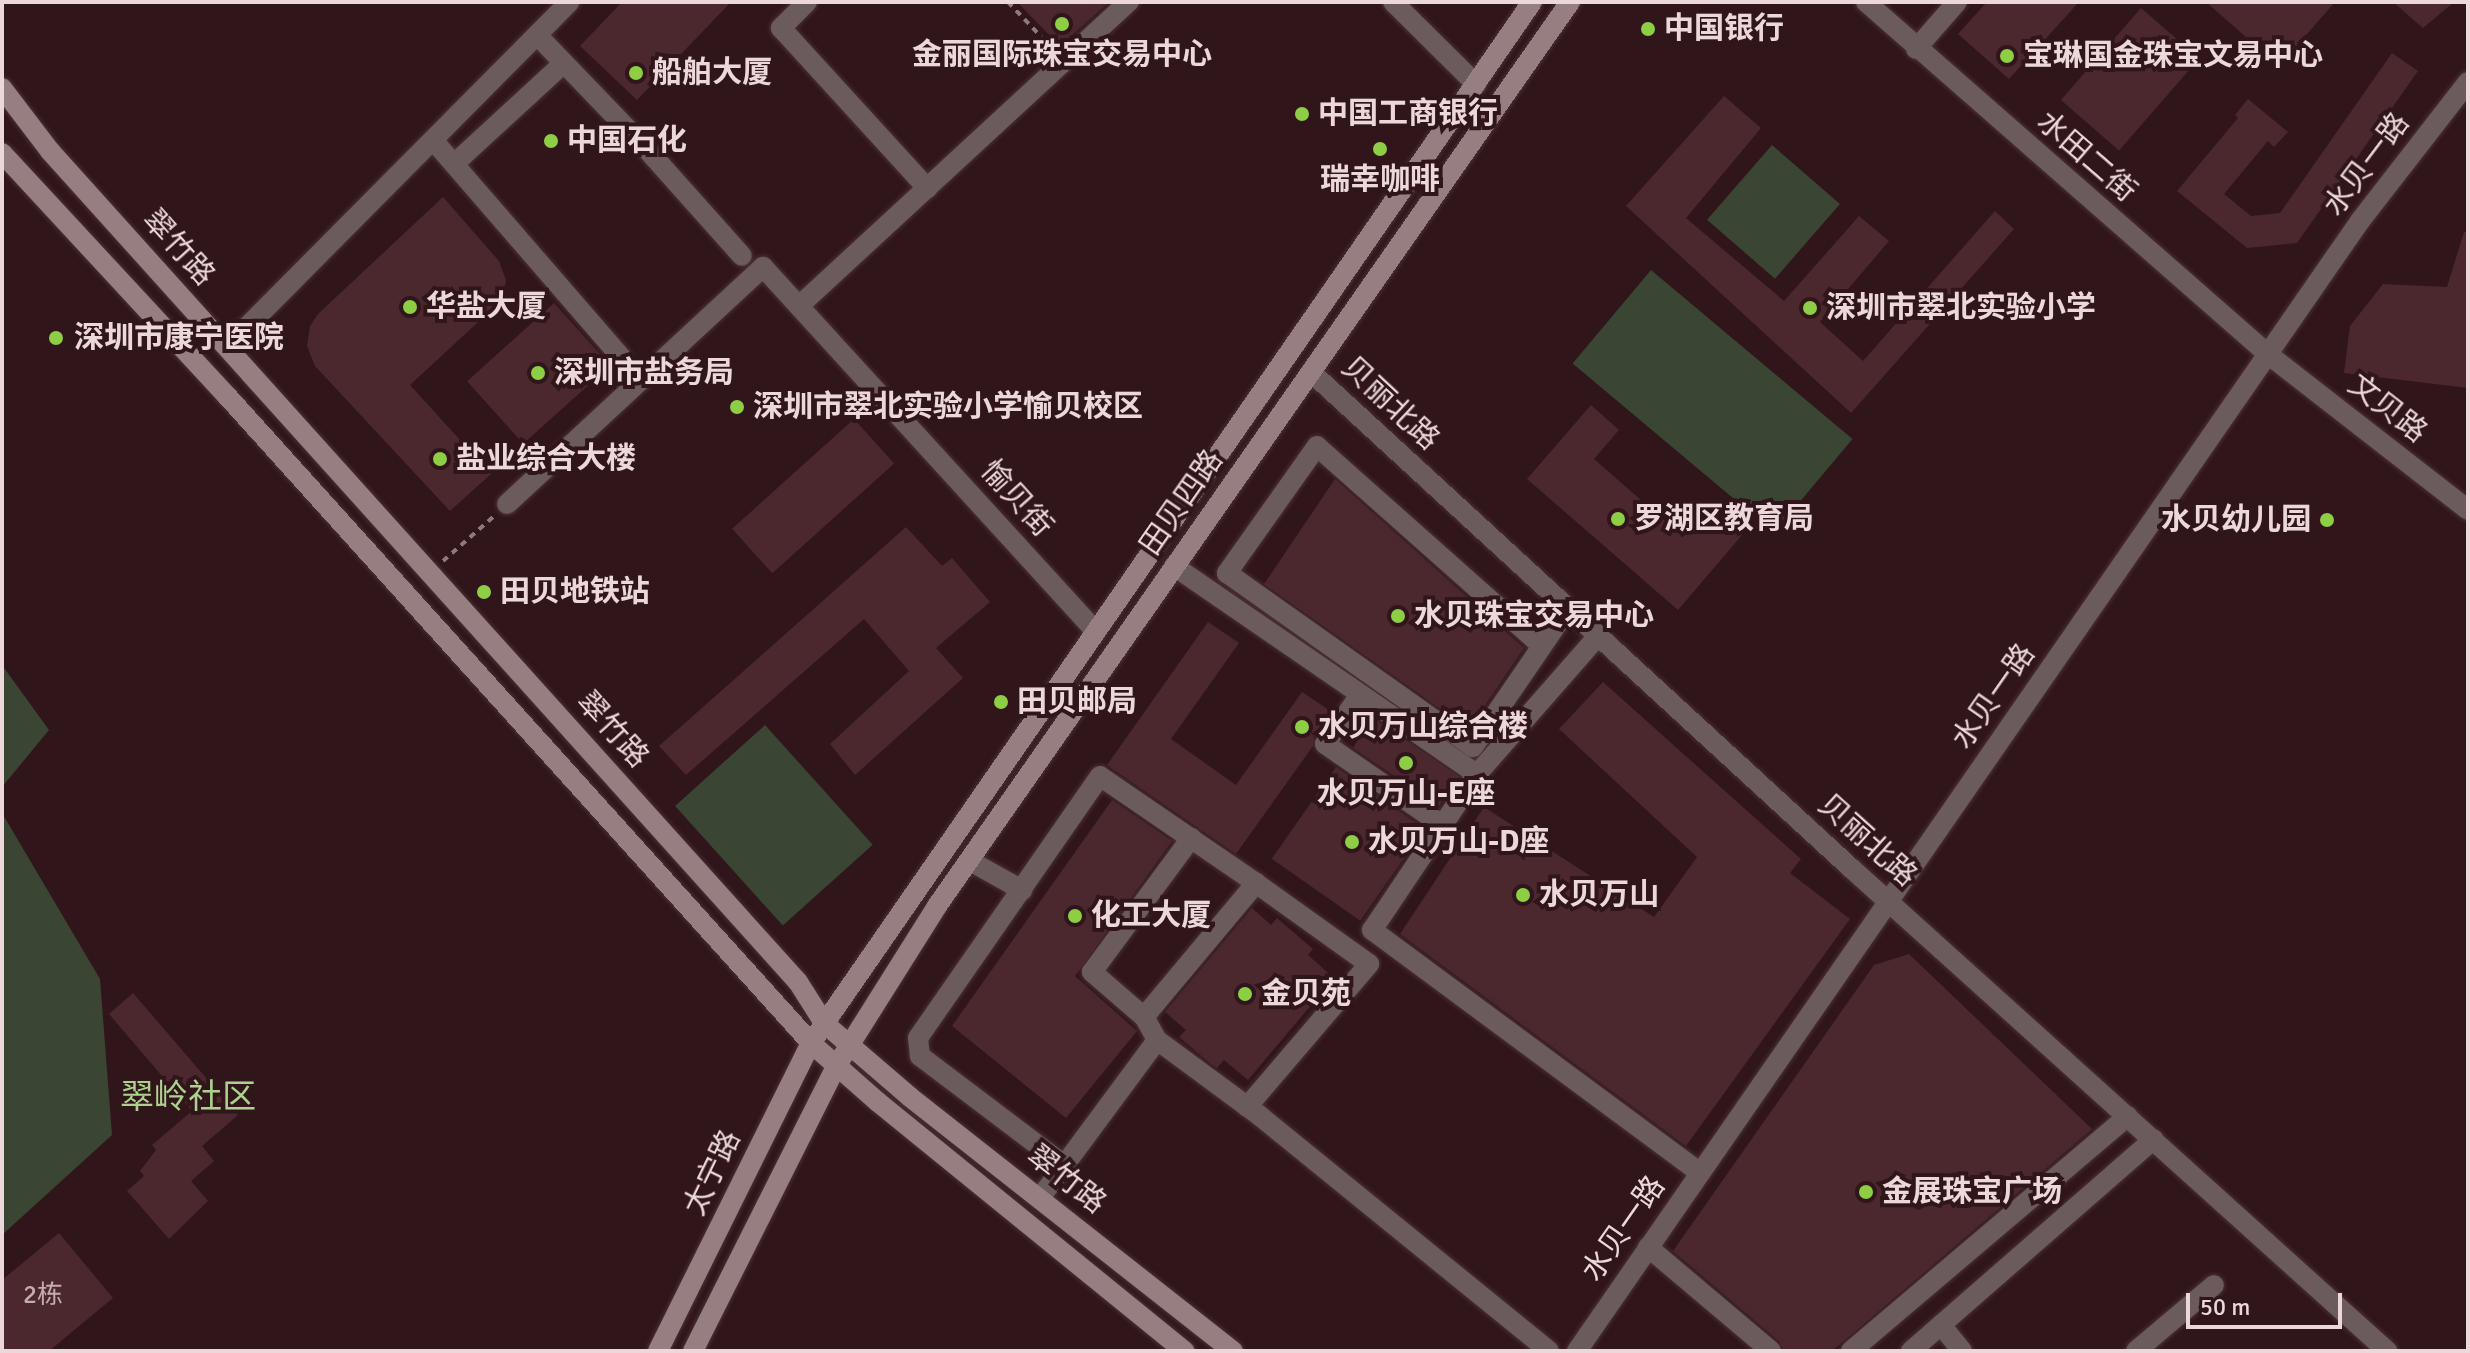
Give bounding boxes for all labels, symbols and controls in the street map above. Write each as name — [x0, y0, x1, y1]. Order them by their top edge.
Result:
place label: 中国银行 — [1664, 11, 1784, 47]
marker: 金丽国际珠宝交易中心 — [1053, 15, 1071, 33]
marker: 中国银行 — [1639, 20, 1657, 38]
place label: 金丽国际珠宝交易中心 — [912, 37, 1212, 73]
place label: 宝琳国金珠宝文易中心 — [2023, 38, 2323, 74]
marker: 宝琳国金珠宝文易中心 — [1998, 47, 2016, 65]
place label: 船舶大厦 — [652, 55, 772, 91]
marker: 船舶大厦 — [627, 64, 645, 82]
place label: 中国工商银行 — [1318, 96, 1498, 132]
street label: 水田二街 — [2029, 104, 2143, 210]
marker: 中国工商银行 — [1293, 105, 1311, 123]
street label: 水贝一路 — [2317, 106, 2417, 224]
place label: 中国石化 — [567, 123, 687, 159]
marker: 中国石化 — [542, 132, 560, 150]
marker: 瑞幸咖啡 — [1371, 140, 1389, 158]
place label: 瑞幸咖啡 — [1320, 162, 1440, 198]
street label: 翠竹路 — [135, 203, 221, 293]
place label: 华盐大厦 — [426, 289, 546, 325]
place label: 深圳市翠北实验小学 — [1826, 290, 2096, 326]
marker: 华盐大厦 — [401, 298, 419, 316]
marker: 深圳市翠北实验小学 — [1801, 299, 1819, 317]
place label: 深圳市康宁医院 — [74, 320, 284, 356]
marker: 深圳市康宁医院 — [45, 327, 67, 349]
street label: 贝丽北路 — [1334, 350, 1446, 458]
place label: 深圳市盐务局 — [554, 355, 734, 391]
marker: 深圳市盐务局 — [529, 364, 547, 382]
street label: 文贝路 — [2340, 367, 2434, 451]
place label: 深圳市翠北实验小学愉贝校区 — [753, 389, 1143, 425]
marker: 深圳市翠北实验小学愉贝校区 — [728, 398, 746, 416]
place label: 盐业综合大楼 — [456, 441, 636, 477]
street label: 田贝四路 — [1133, 444, 1231, 562]
marker: 盐业综合大楼 — [431, 450, 449, 468]
street label: 愉贝街 — [973, 454, 1059, 544]
place label: 罗湖区教育局 — [1634, 501, 1814, 537]
place label: 水贝幼儿园 — [2161, 502, 2311, 538]
marker: 罗湖区教育局 — [1609, 510, 1627, 528]
marker: 水贝幼儿园 — [2318, 511, 2336, 529]
place label: 田贝地铁站 — [500, 574, 650, 610]
marker: 田贝地铁站 — [475, 583, 493, 601]
place label: 水贝珠宝交易中心 — [1414, 598, 1654, 634]
marker: 水贝珠宝交易中心 — [1389, 607, 1407, 625]
street label: 水贝一路 — [1945, 638, 2043, 756]
place label: 田贝邮局 — [1017, 684, 1137, 720]
street label: 翠竹路 — [569, 685, 655, 775]
marker: 田贝邮局 — [992, 693, 1010, 711]
place label: 水贝万山综合楼 — [1318, 709, 1528, 745]
marker: 水贝万山综合楼 — [1293, 718, 1311, 736]
marker: 水贝万山-E座 — [1397, 754, 1415, 772]
place label: 水贝万山-E座 — [1317, 776, 1495, 812]
street label: 贝丽北路 — [1810, 787, 1924, 895]
place label: 水贝万山-D座 — [1368, 824, 1549, 860]
marker: 水贝万山-D座 — [1343, 833, 1361, 851]
place label: 水贝万山 — [1539, 877, 1659, 913]
marker: 水贝万山 — [1514, 886, 1532, 904]
place label: 化工大厦 — [1091, 898, 1211, 934]
marker: 化工大厦 — [1066, 907, 1084, 925]
place label: 金贝苑 — [1261, 976, 1351, 1012]
marker: 金贝苑 — [1236, 985, 1254, 1003]
district label: 翠岭社区 — [120, 1078, 256, 1118]
street label: 太宁路 — [677, 1125, 749, 1221]
street label: 翠竹路 — [1019, 1138, 1113, 1222]
street label: 水贝一路 — [1575, 1170, 1673, 1288]
place label: 金展珠宝广场 — [1882, 1174, 2062, 1210]
marker: 金展珠宝广场 — [1857, 1183, 1875, 1201]
scale bar — [2190, 1277, 2346, 1327]
house number: 2栋 — [23, 1280, 63, 1312]
text: 50 m — [2200, 1292, 2250, 1322]

